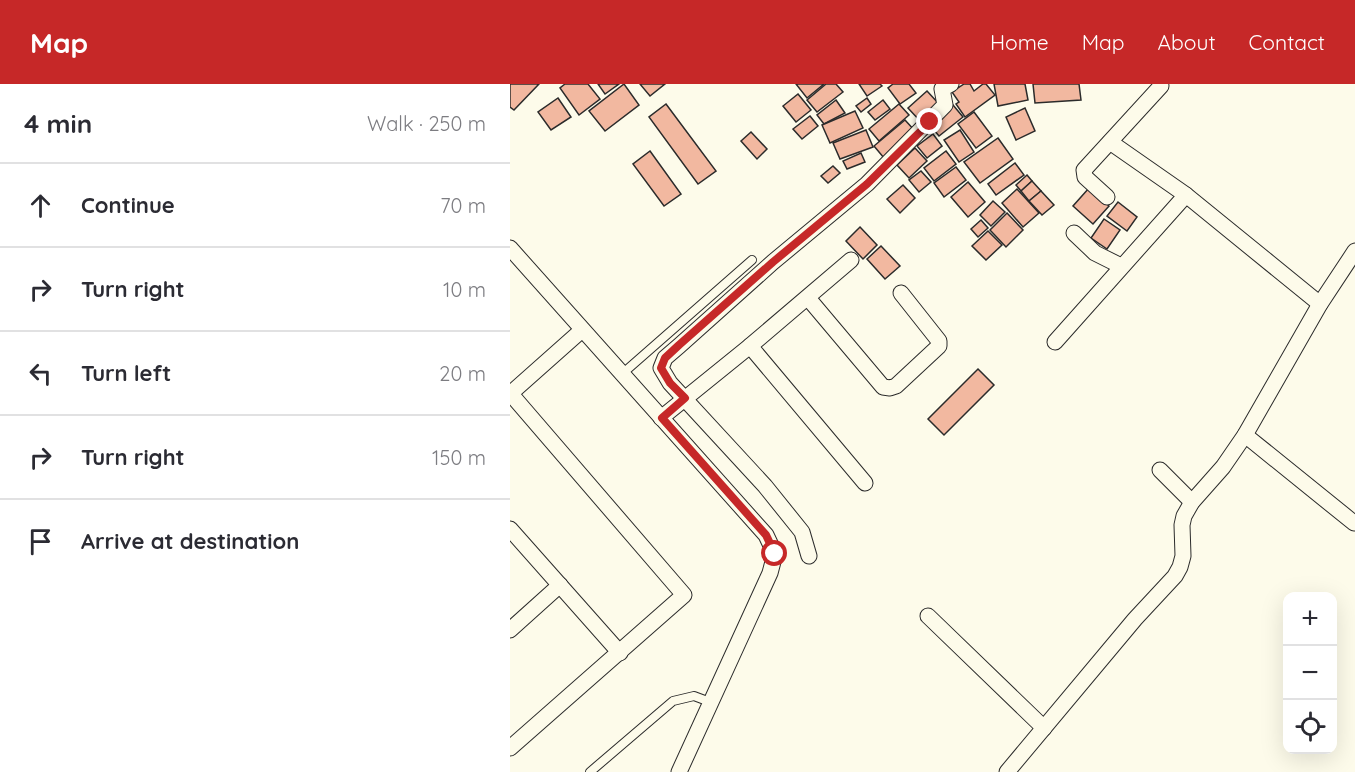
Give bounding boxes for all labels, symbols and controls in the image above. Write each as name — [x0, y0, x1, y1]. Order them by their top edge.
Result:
text: Map — [30, 25, 88, 60]
text: Home — [990, 29, 1049, 55]
text: Map — [1082, 29, 1125, 55]
text: About — [1158, 29, 1216, 55]
text: Contact — [1249, 29, 1325, 55]
text: 4 min — [24, 107, 92, 140]
route end — [916, 108, 942, 134]
text: Walk · 250 m — [367, 111, 486, 136]
icon: ahead — [24, 189, 57, 222]
text: Continue — [81, 191, 175, 219]
text: 70 m — [440, 193, 486, 218]
icon: right — [24, 273, 57, 306]
text: Turn right — [81, 275, 185, 303]
text: 10 m — [443, 277, 486, 302]
icon: left — [24, 357, 57, 390]
text: Turn left — [81, 359, 171, 387]
text: 20 m — [439, 361, 486, 386]
icon: right — [24, 441, 57, 474]
text: Turn right — [81, 443, 185, 471]
text: 150 m — [432, 445, 486, 470]
icon: arrive — [24, 525, 57, 558]
text: Arrive at destination — [81, 527, 299, 555]
route start — [761, 540, 787, 566]
map controls — [1283, 592, 1337, 754]
button: + — [1283, 592, 1337, 646]
button: − — [1283, 646, 1337, 700]
button: locate — [1283, 700, 1337, 754]

